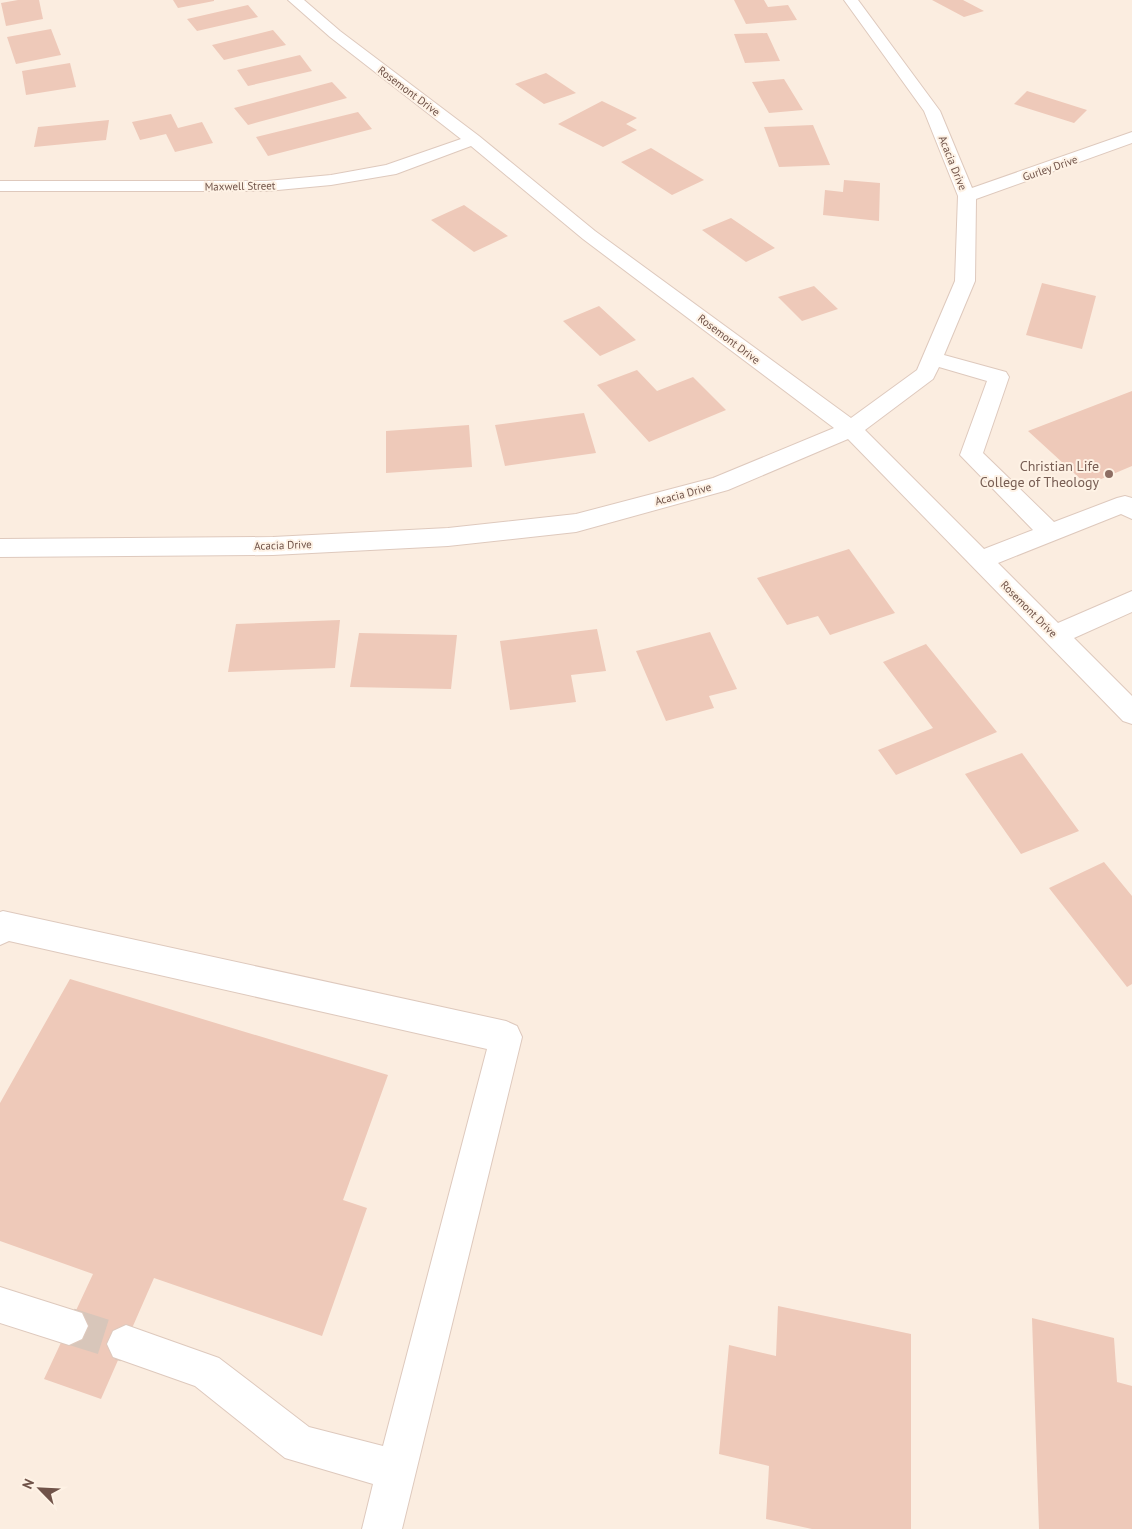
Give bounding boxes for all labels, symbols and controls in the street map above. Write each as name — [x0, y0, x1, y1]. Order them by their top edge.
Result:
street label: Rosemont Drive — [375, 63, 443, 119]
street label: Acacia Drive — [936, 134, 970, 193]
street label: Gurley Drive — [1021, 152, 1080, 184]
street label: Maxwell Street — [204, 178, 276, 194]
street label: Rosemont Drive — [695, 311, 763, 367]
place label: Christian Life College of Theology — [980, 457, 1099, 491]
marker: Christian Life College of Theology — [1103, 468, 1115, 480]
street label: Acacia Drive — [653, 480, 713, 508]
street label: Acacia Drive — [254, 537, 312, 553]
street label: Rosemont Drive — [998, 578, 1061, 641]
north arrow — [15, 1464, 65, 1514]
text: N — [18, 1476, 38, 1492]

